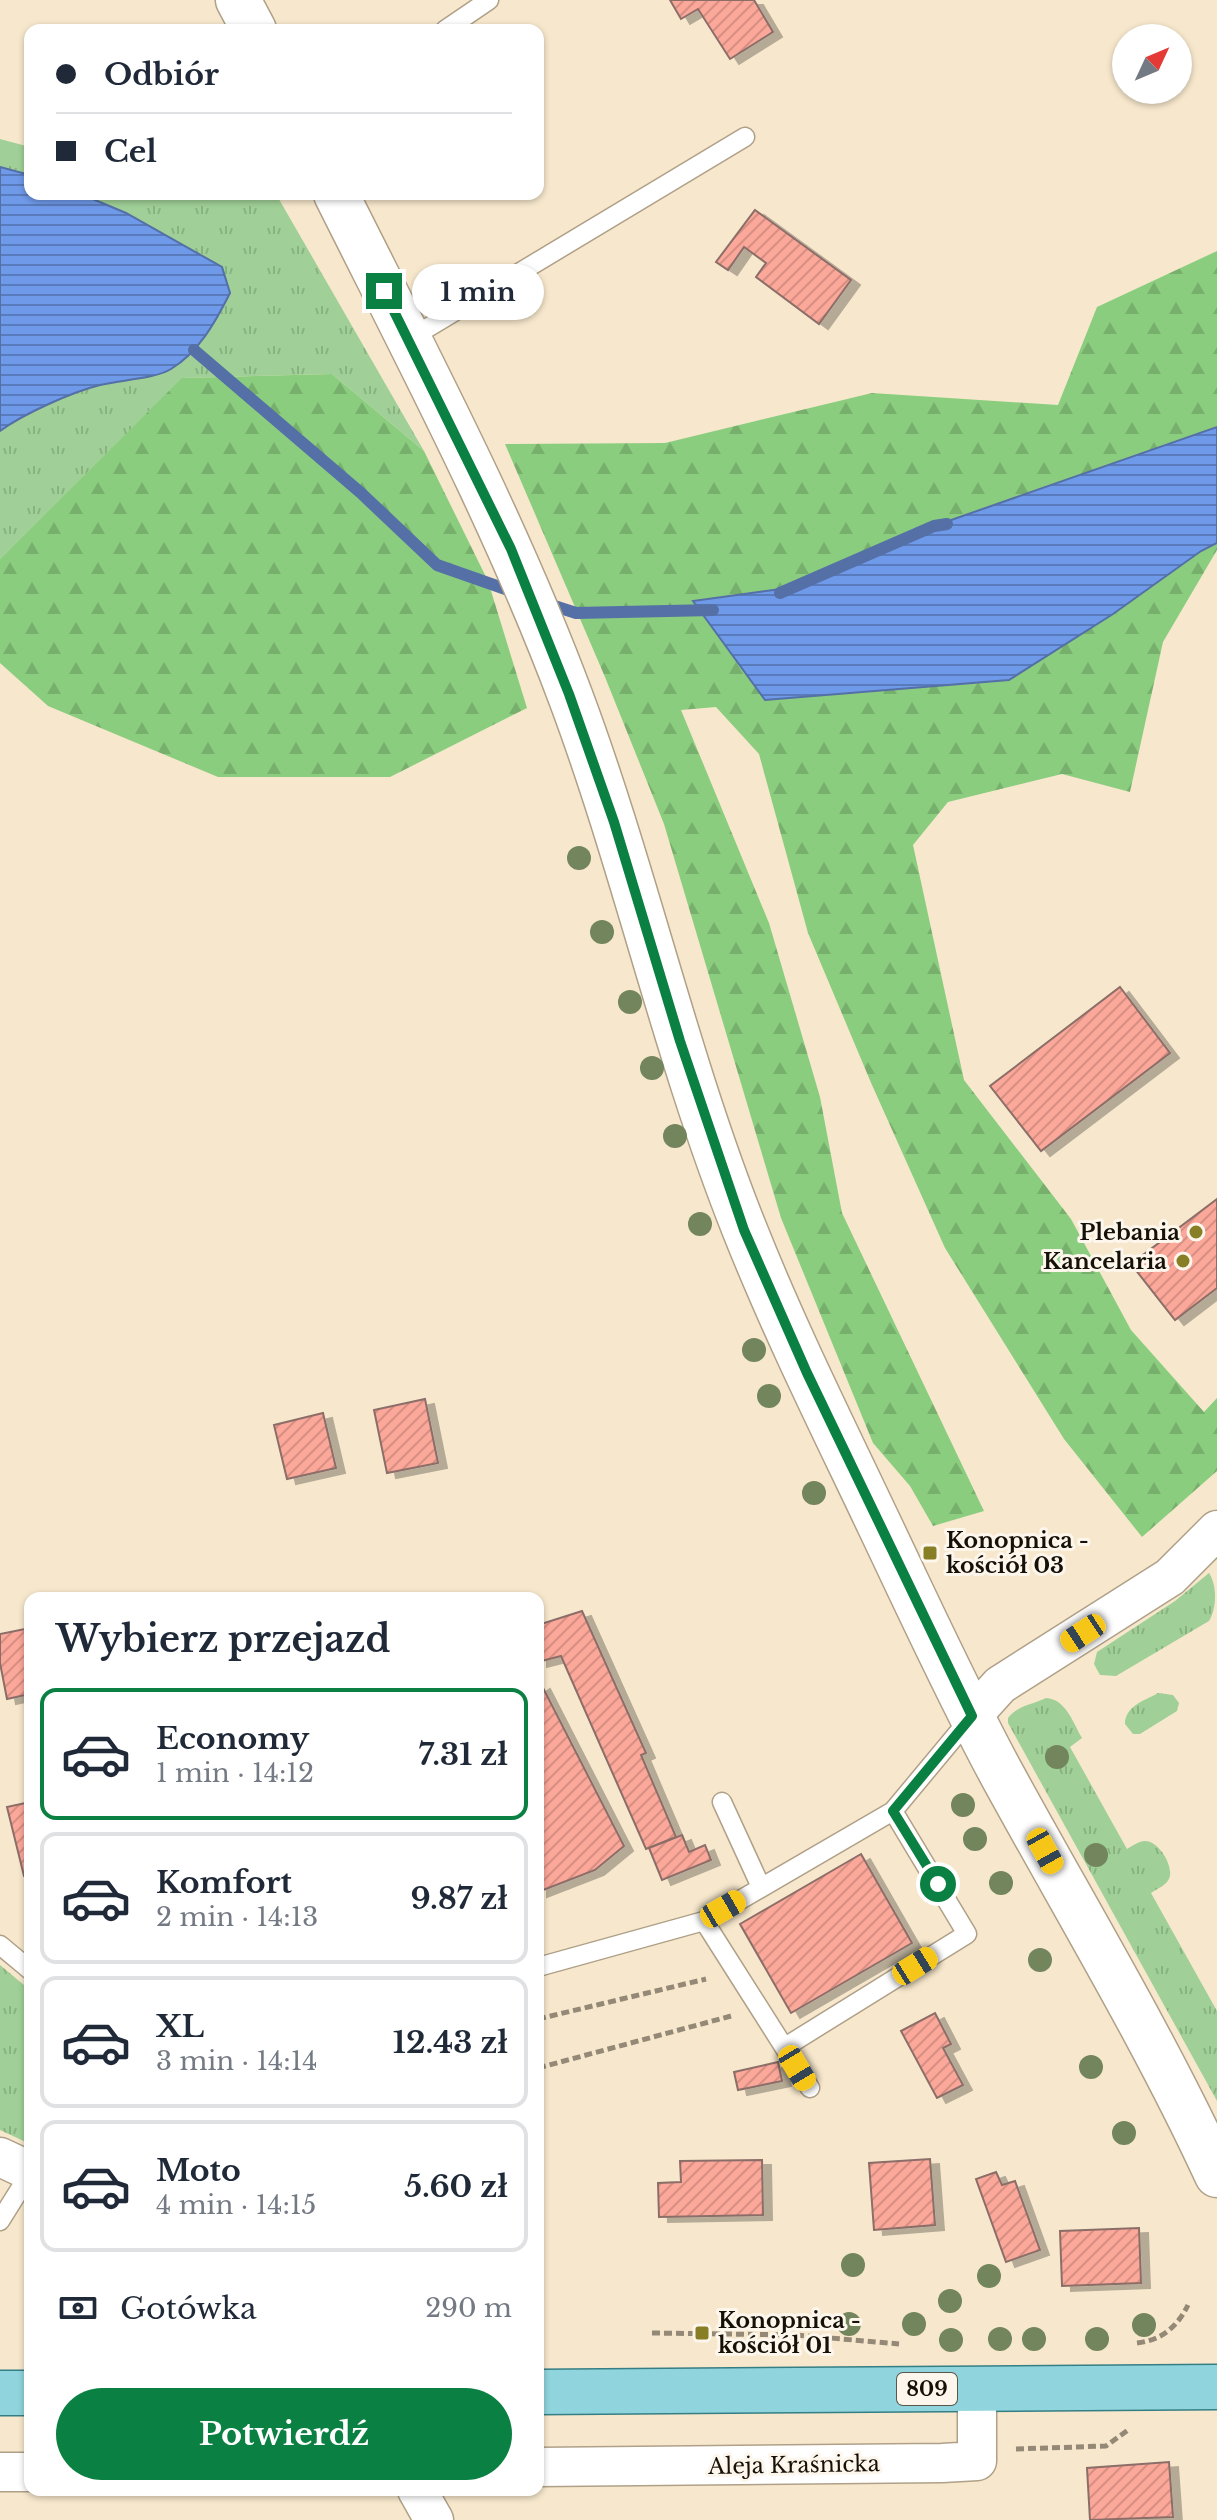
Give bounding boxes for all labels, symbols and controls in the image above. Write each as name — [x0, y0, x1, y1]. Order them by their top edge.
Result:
north arrow — [1112, 24, 1192, 104]
map controls — [1112, 24, 1192, 104]
text: Odbiór — [104, 56, 219, 93]
text: Cel — [104, 133, 157, 170]
callout: 1 min — [412, 263, 544, 319]
route end — [366, 273, 402, 309]
text: 1 min — [440, 276, 516, 308]
place label: Plebania — [1080, 1219, 1180, 1246]
marker: Plebania — [1187, 1223, 1205, 1241]
place label: Kancelaria — [1043, 1248, 1167, 1275]
marker: Kancelaria — [1174, 1252, 1192, 1270]
place label: Konopnica - kościół 03 — [946, 1527, 1089, 1579]
marker: Konopnica - kościół 03 — [921, 1544, 939, 1562]
car — [1056, 1610, 1110, 1656]
text: Wybierz przejazd — [56, 1617, 390, 1662]
icon: car — [60, 1718, 132, 1790]
text: Economy — [156, 1720, 309, 1757]
text: 7.31 zł — [419, 1736, 508, 1773]
text: 1 min · 14:12 — [156, 1757, 314, 1789]
car — [1023, 1824, 1067, 1878]
icon: car — [60, 1862, 132, 1934]
text: Komfort — [156, 1864, 292, 1901]
route start — [920, 1866, 956, 1902]
text: 9.87 zł — [411, 1880, 508, 1917]
car — [696, 1887, 750, 1931]
text: 2 min · 14:13 — [156, 1901, 318, 1933]
car — [888, 1943, 942, 1989]
icon: car — [60, 2006, 132, 2078]
text: XL — [156, 2008, 204, 2045]
text: 12.43 zł — [393, 2024, 508, 2061]
car — [774, 2041, 820, 2095]
text: 3 min · 14:14 — [156, 2045, 318, 2077]
icon: car — [60, 2150, 132, 2222]
text: Moto — [156, 2152, 241, 2189]
text: 5.60 zł — [404, 2168, 508, 2205]
text: 4 min · 14:15 — [156, 2189, 316, 2221]
icon: cash — [56, 2286, 100, 2330]
text: Gotówka — [120, 2290, 257, 2327]
text: 290 m — [425, 2292, 512, 2324]
place label: Konopnica - kościół 01 — [718, 2307, 861, 2359]
marker: Konopnica - kościół 01 — [693, 2324, 711, 2342]
road number: 809 — [897, 2373, 957, 2405]
button: Potwierdź — [56, 2388, 512, 2480]
street label: Aleja Kraśnicka — [707, 2450, 881, 2480]

